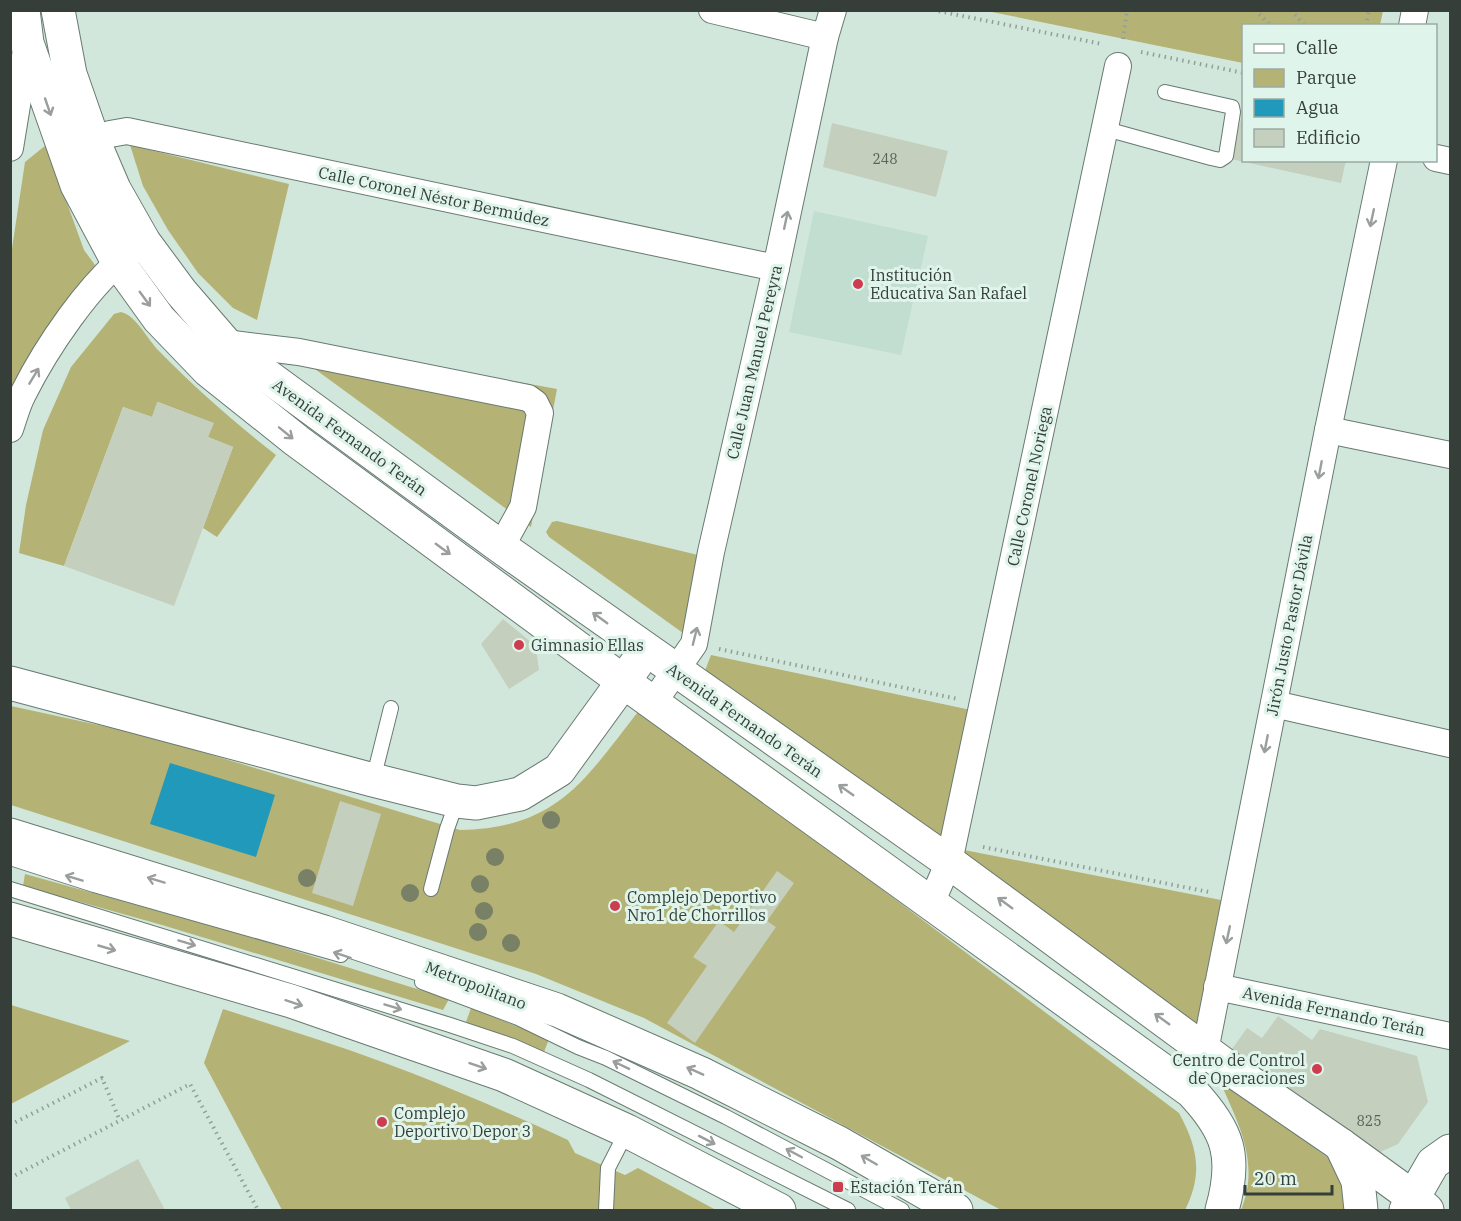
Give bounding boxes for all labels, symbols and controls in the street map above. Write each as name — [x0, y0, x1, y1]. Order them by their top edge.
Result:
legend — [1242, 24, 1437, 162]
text: Calle — [1296, 36, 1338, 59]
text: Parque — [1296, 66, 1356, 89]
text: Agua — [1296, 96, 1339, 119]
one-way arrow — [44, 97, 55, 116]
text: Edificio — [1296, 126, 1360, 149]
house number: 248 — [872, 150, 898, 168]
street label: Calle Coronel Néstor Bermúdez — [317, 162, 551, 230]
one-way arrow — [1366, 207, 1377, 227]
one-way arrow — [781, 211, 792, 231]
street label: Calle Juan Manuel Pereyra — [722, 263, 786, 461]
place label: Institución Educativa San Rafael — [870, 265, 1027, 303]
marker: Institución Educativa San Rafael — [851, 277, 865, 291]
one-way arrow — [139, 291, 151, 307]
one-way arrow — [28, 368, 40, 385]
street label: Avenida Fernando Terán — [269, 374, 431, 500]
street label: Calle Coronel Noriega — [1002, 404, 1056, 568]
one-way arrow — [278, 426, 294, 439]
one-way arrow — [1314, 460, 1325, 480]
street label: Jirón Justo Pastor Dávila — [1262, 532, 1316, 717]
one-way arrow — [434, 543, 450, 555]
one-way arrow — [593, 612, 609, 624]
one-way arrow — [689, 627, 701, 646]
place label: Gimnasio Ellas — [531, 635, 644, 655]
marker: Gimnasio Ellas — [512, 638, 526, 652]
street label: Avenida Fernando Terán — [663, 658, 827, 782]
one-way arrow — [1260, 734, 1271, 753]
one-way arrow — [838, 784, 854, 796]
one-way arrow — [65, 872, 84, 883]
one-way arrow — [147, 874, 166, 885]
place label: Complejo Deportivo Nro1 de Chorrillos — [627, 887, 776, 925]
one-way arrow — [997, 897, 1013, 909]
marker: Complejo Deportivo Nro1 de Chorrillos — [608, 899, 622, 913]
one-way arrow — [1222, 925, 1233, 945]
one-way arrow — [177, 938, 196, 949]
one-way arrow — [97, 942, 116, 954]
one-way arrow — [333, 949, 352, 960]
street label: Metropolitano — [423, 957, 529, 1013]
street label: Avenida Fernando Terán — [1241, 982, 1427, 1040]
one-way arrow — [284, 998, 303, 1009]
one-way arrow — [383, 1002, 402, 1013]
one-way arrow — [1154, 1013, 1170, 1025]
place label: Centro de Control de Operaciones — [1172, 1050, 1305, 1088]
one-way arrow — [612, 1059, 630, 1071]
one-way arrow — [468, 1062, 487, 1073]
marker: Centro de Control de Operaciones — [1310, 1062, 1324, 1076]
one-way arrow — [687, 1065, 705, 1076]
place label: Complejo Deportivo Depor 3 — [394, 1103, 531, 1141]
house number: 825 — [1356, 1112, 1382, 1130]
marker: Complejo Deportivo Depor 3 — [375, 1115, 389, 1129]
one-way arrow — [698, 1135, 716, 1146]
one-way arrow — [786, 1147, 804, 1158]
one-way arrow — [861, 1154, 878, 1166]
scale bar — [1245, 1158, 1332, 1196]
text: 20 m — [1254, 1167, 1297, 1190]
place label: Estación Terán — [850, 1177, 963, 1197]
marker: Estación Terán — [831, 1180, 845, 1194]

